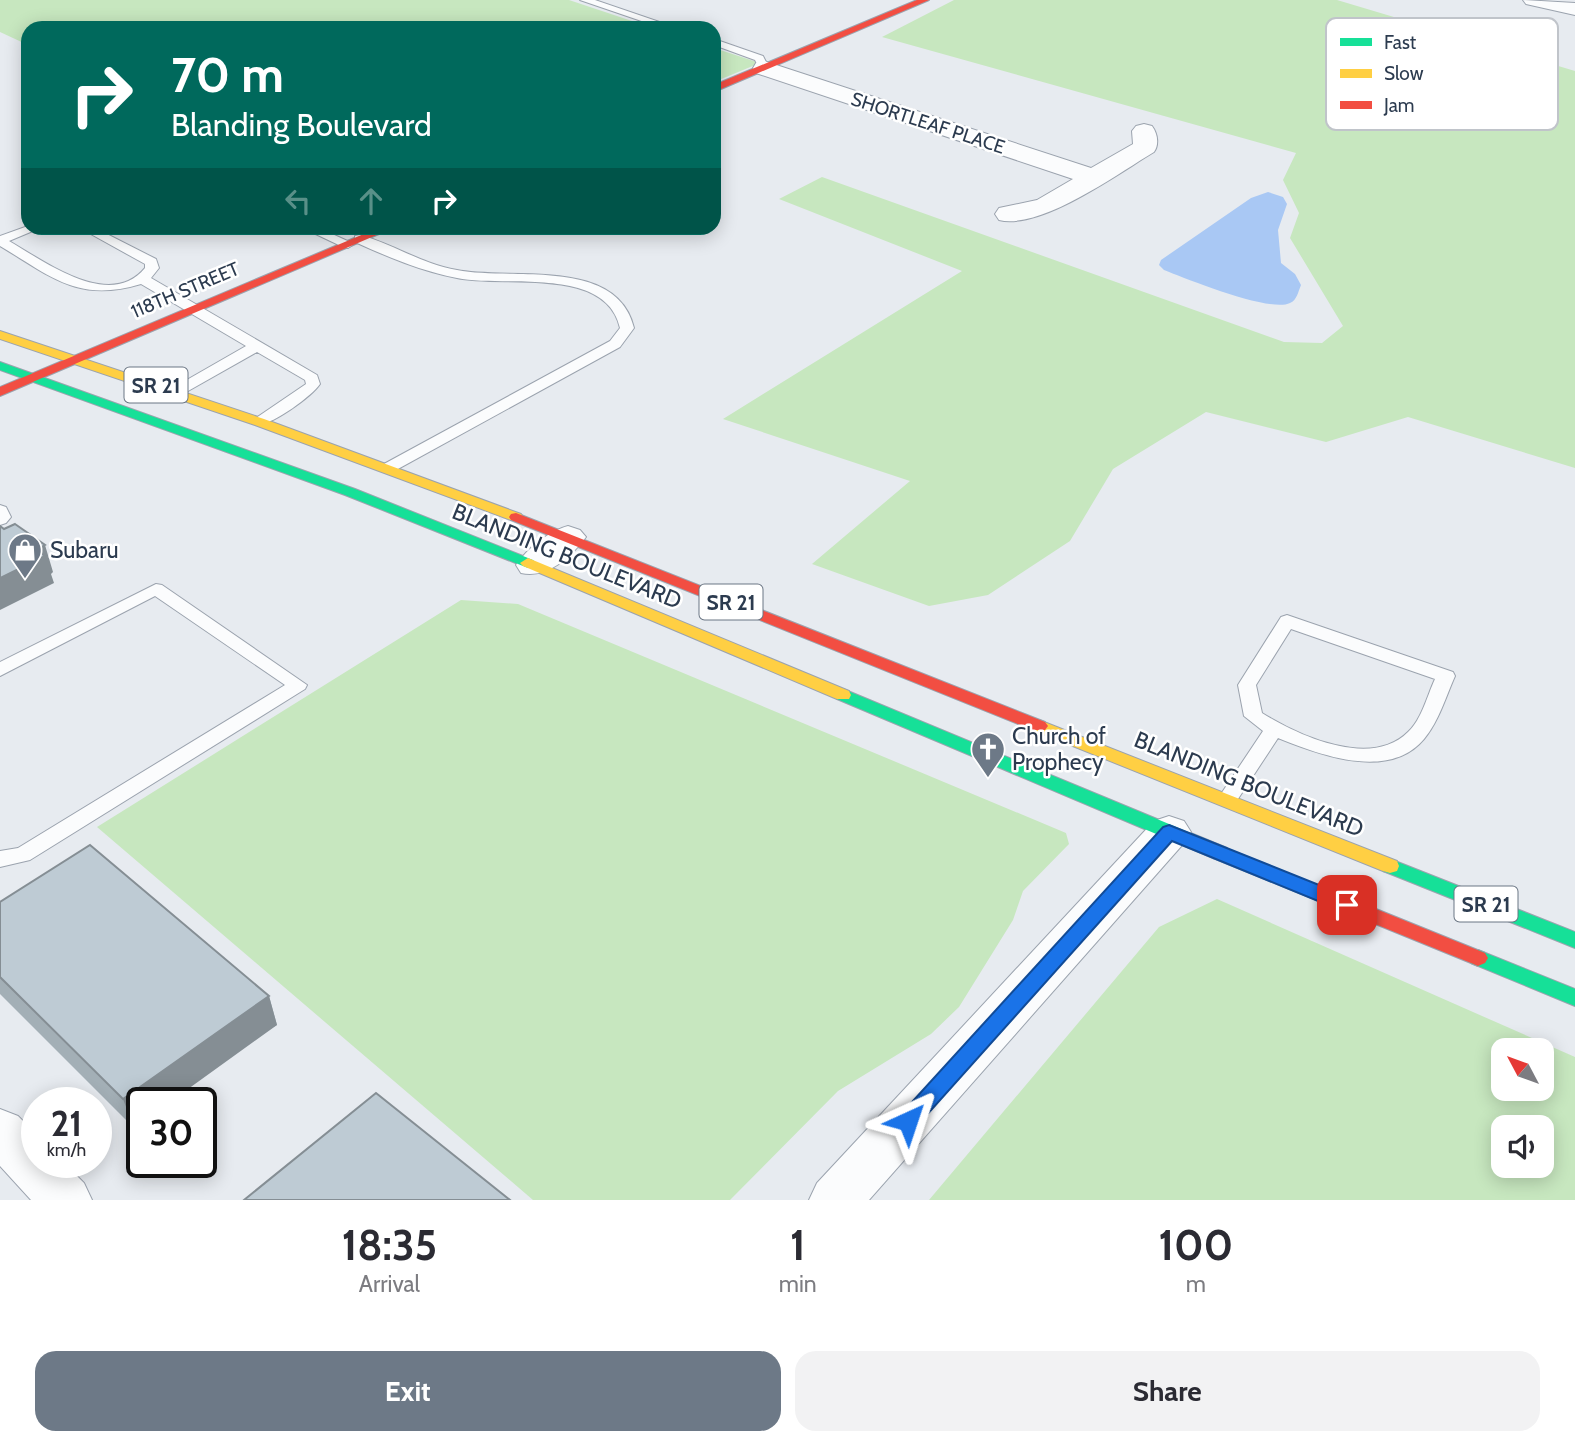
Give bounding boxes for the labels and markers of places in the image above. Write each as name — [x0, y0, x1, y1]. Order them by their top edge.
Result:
shop icon: Subaru — [6, 531, 44, 580]
place label: Subaru — [50, 536, 118, 564]
place label: Church of Prophecy — [1012, 722, 1106, 776]
church icon: Church of Prophecy — [969, 730, 1007, 779]
pin — [1317, 875, 1377, 935]

